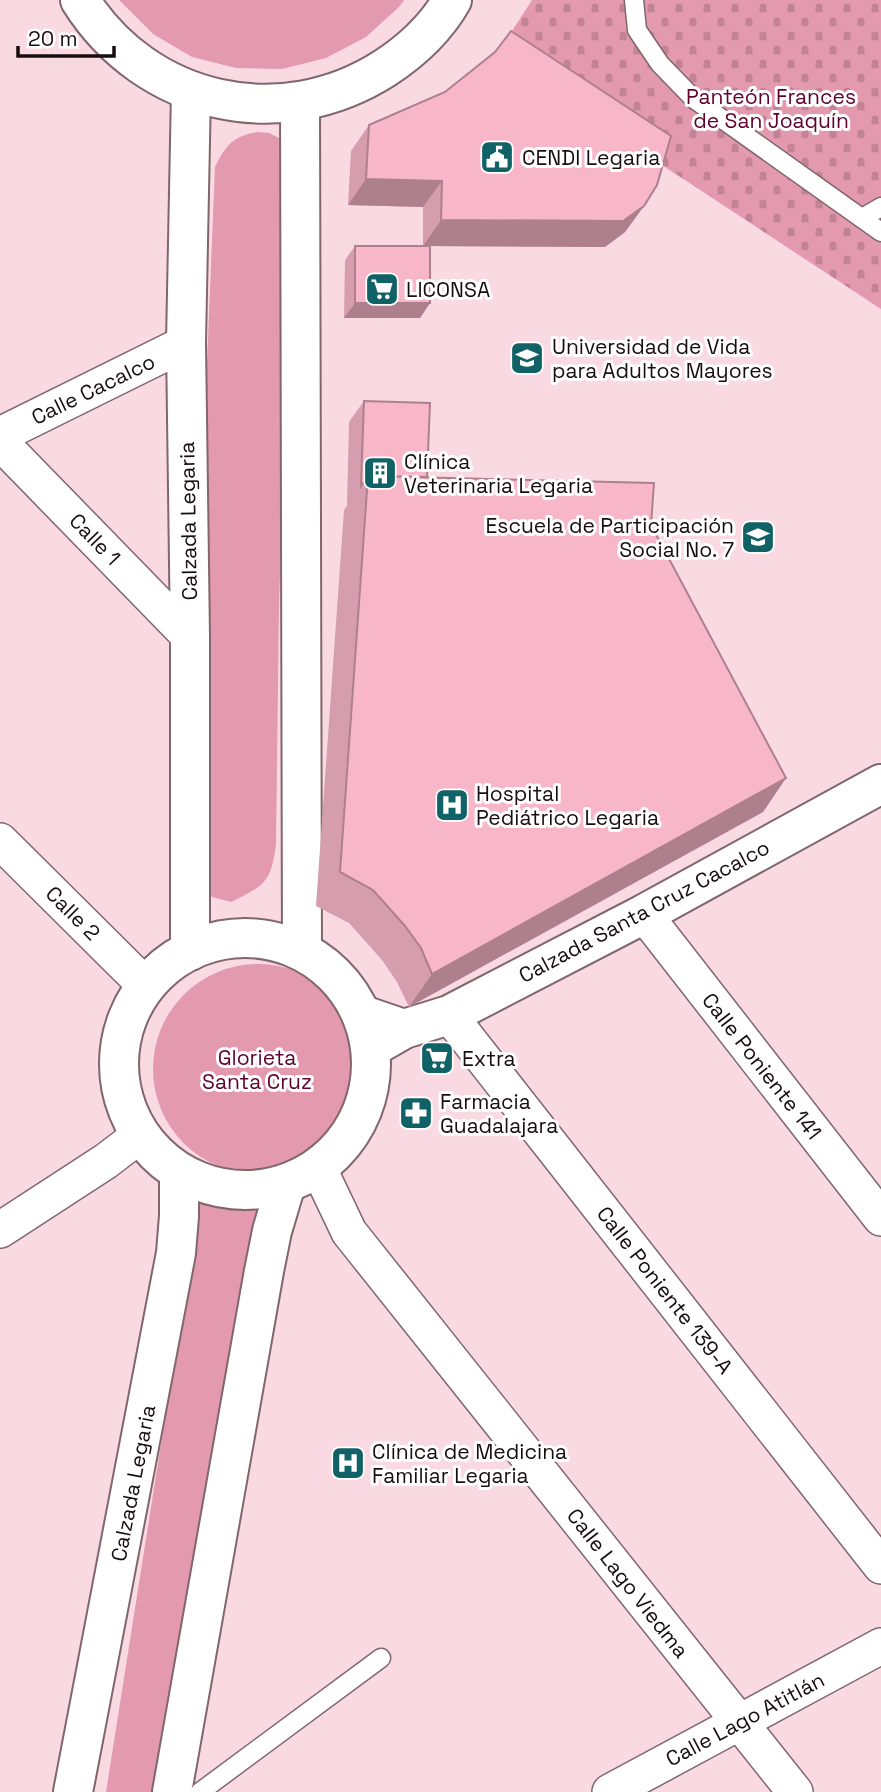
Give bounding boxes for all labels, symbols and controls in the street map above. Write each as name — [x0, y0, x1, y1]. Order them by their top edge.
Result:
scale bar — [18, 14, 114, 58]
text: 20 m — [28, 25, 78, 52]
park label: Panteón Frances de San Joaquín — [686, 83, 856, 134]
public building icon: CENDI Legaria — [478, 138, 516, 176]
place label: CENDI Legaria — [522, 144, 660, 171]
supermarket icon: LICONSA — [363, 270, 401, 308]
place label: LICONSA — [406, 276, 490, 303]
place label: Universidad de Vida para Adultos Mayores — [552, 333, 773, 384]
school or university icon: Universidad de Vida para Adultos Mayores — [508, 339, 546, 377]
street label: Calle Cacalco — [27, 347, 159, 431]
street label: Calzada Legaria — [173, 441, 203, 601]
place label: Clínica Veterinaria Legaria — [404, 448, 593, 499]
building icon: Clínica Veterinaria Legaria — [361, 454, 399, 492]
street label: Calle 1 — [64, 507, 126, 571]
place label: Escuela de Participación Social No. 7 — [486, 512, 734, 563]
school or university icon: Escuela de Participación Social No. 7 — [739, 518, 777, 556]
place label: Hospital Pediátrico Legaria — [476, 780, 659, 831]
hospital icon: Hospital Pediátrico Legaria — [433, 786, 471, 824]
street label: Calzada Santa Cruz Cacalco — [514, 833, 774, 989]
street label: Calle 2 — [40, 880, 106, 946]
street label: Calle Poniente 141 — [696, 987, 828, 1145]
supermarket icon: Extra — [418, 1039, 456, 1077]
park label: Glorieta Santa Cruz — [202, 1044, 312, 1095]
place label: Extra — [462, 1045, 516, 1072]
place label: Farmacia Guadalajara — [440, 1088, 558, 1139]
pharmacy icon: Farmacia Guadalajara — [397, 1094, 435, 1132]
street label: Calle Poniente 139-A — [591, 1201, 739, 1379]
street label: Calzada Legaria — [105, 1402, 161, 1564]
place label: Clínica de Medicina Familiar Legaria — [372, 1438, 567, 1489]
hospital icon: Clínica de Medicina Familiar Legaria — [329, 1444, 367, 1482]
street label: Calle Lago Viedma — [561, 1503, 695, 1663]
street label: Calle Lago Atitlán — [661, 1666, 829, 1772]

